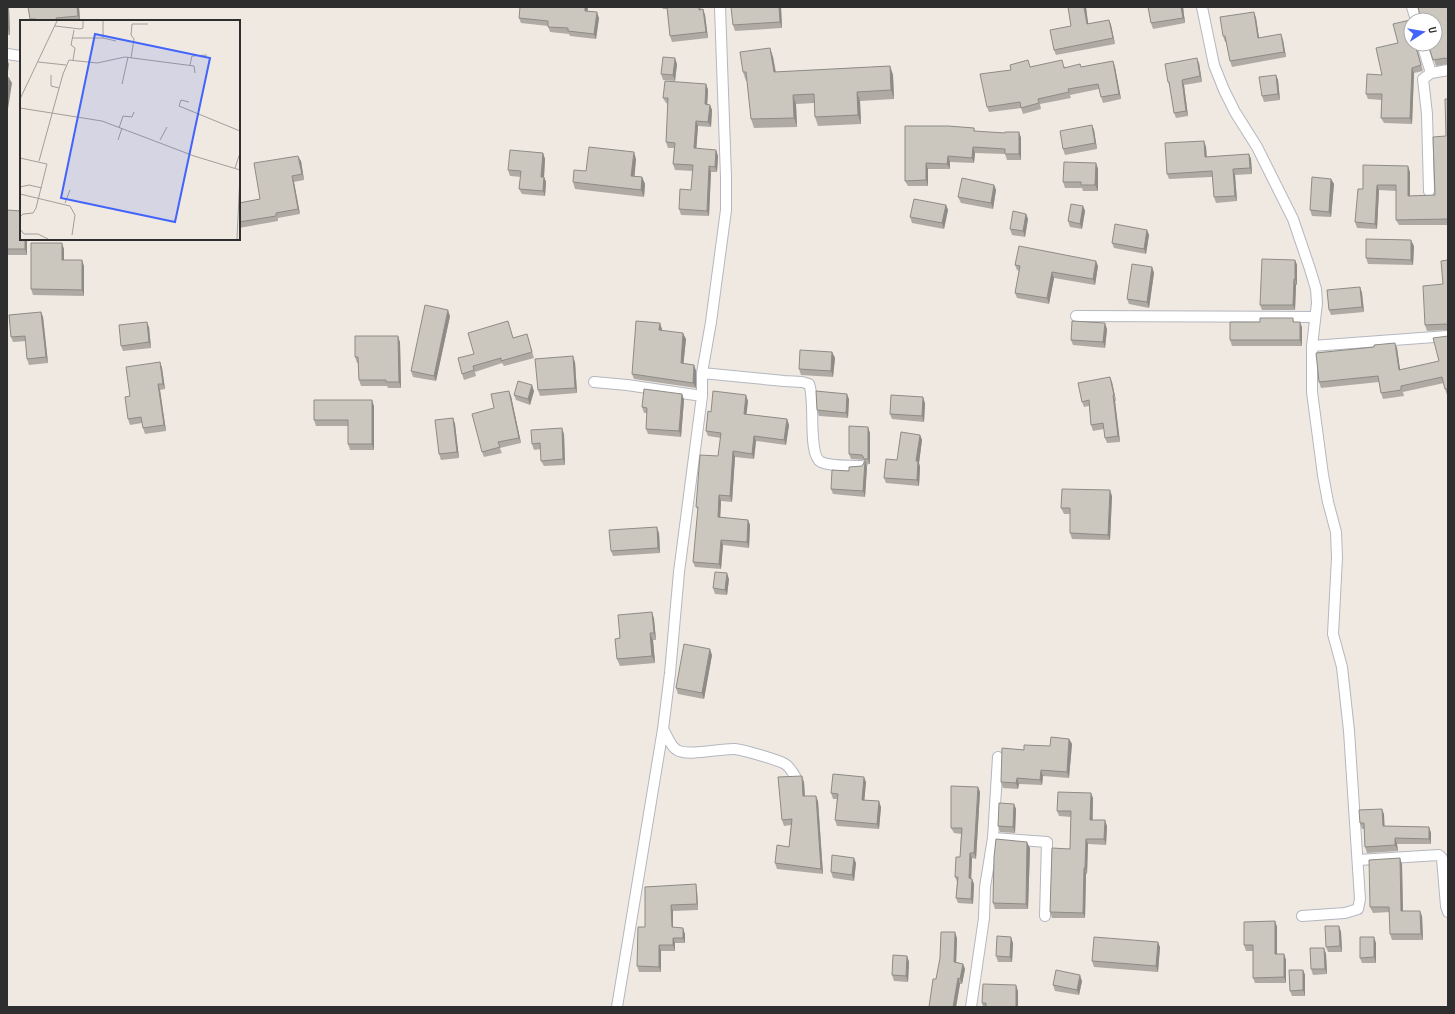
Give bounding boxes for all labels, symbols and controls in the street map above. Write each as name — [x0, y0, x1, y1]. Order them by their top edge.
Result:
north arrow — [1403, 12, 1443, 52]
inset map — [20, 20, 240, 240]
text: U — [1425, 26, 1440, 34]

